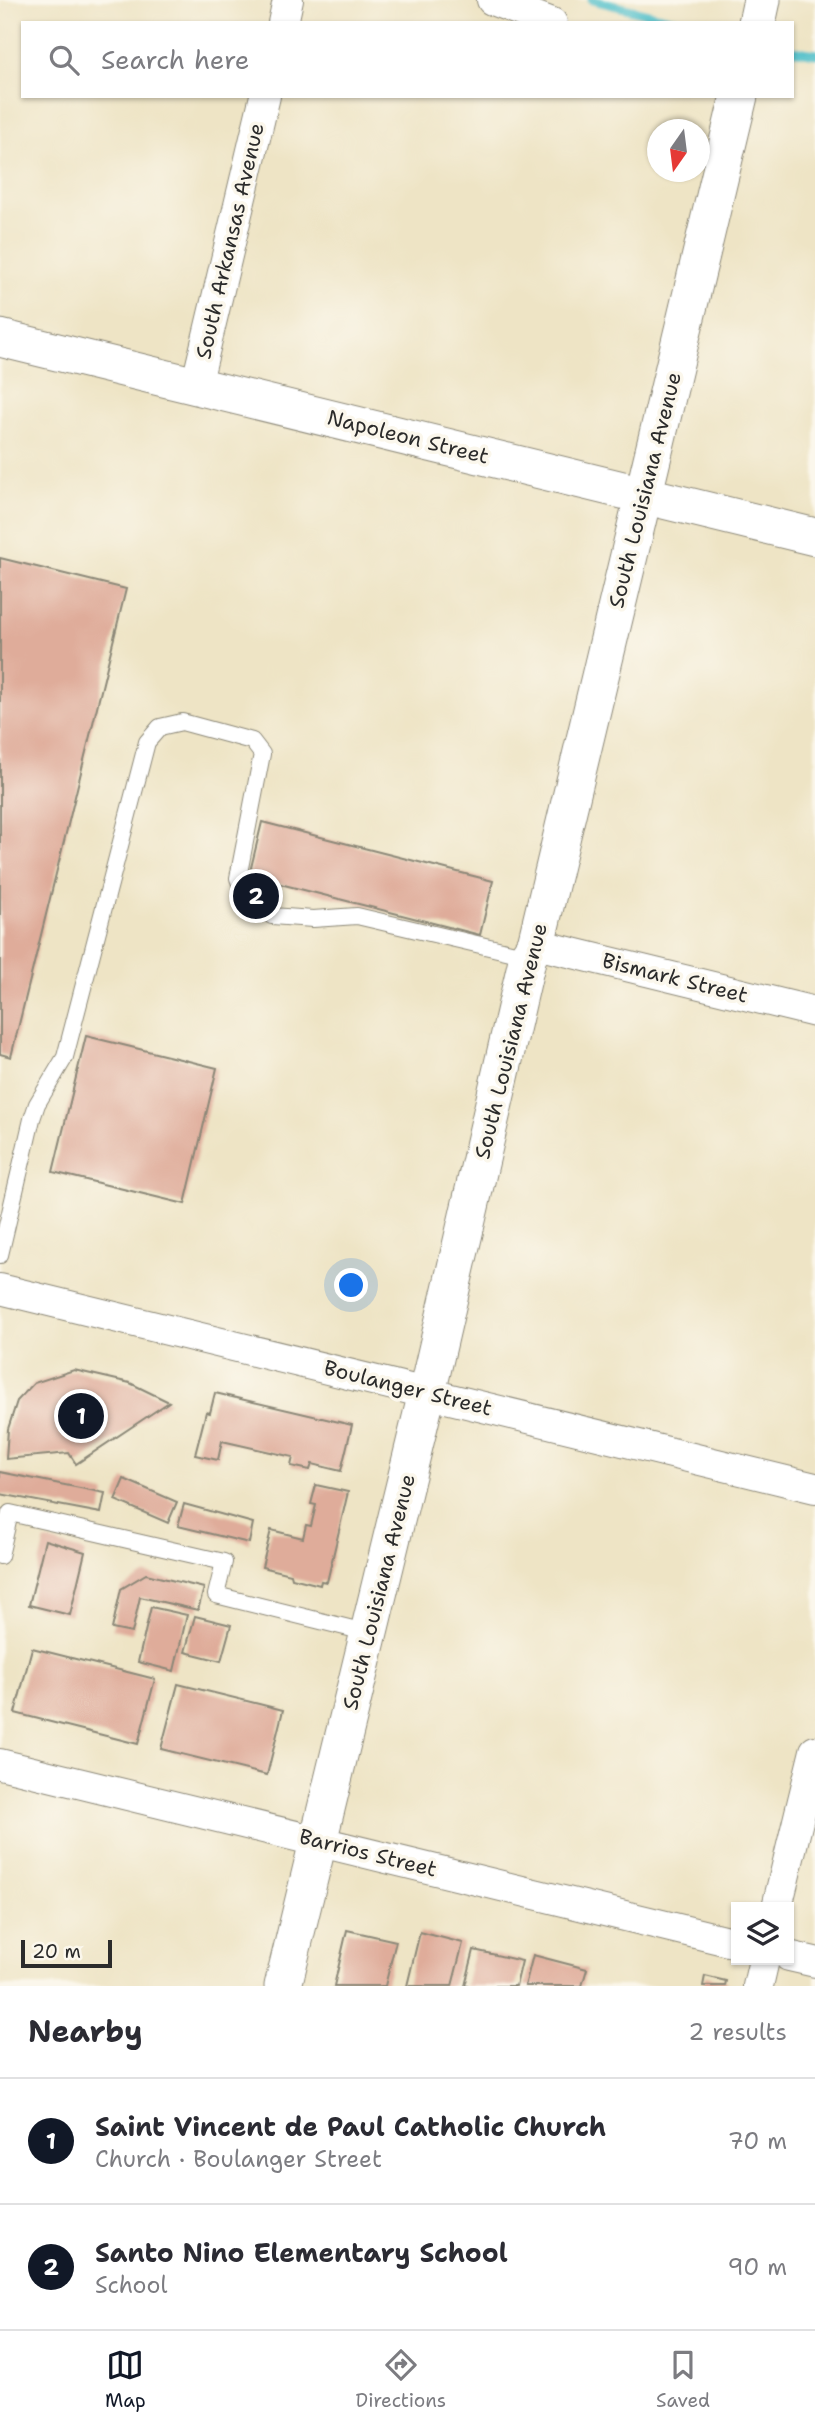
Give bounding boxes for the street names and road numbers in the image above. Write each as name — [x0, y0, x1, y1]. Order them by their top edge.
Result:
street label: South Arkansas Avenue — [189, 120, 271, 362]
street label: South Louisiana Avenue — [602, 369, 688, 611]
street label: Napoleon Street — [324, 403, 492, 471]
street label: South Louisiana Avenue — [468, 920, 554, 1162]
street label: Bismark Street — [599, 946, 751, 1010]
street label: Boulanger Street — [321, 1354, 495, 1422]
street label: South Louisiana Avenue — [336, 1471, 422, 1713]
street label: Barrios Street — [296, 1822, 440, 1884]

